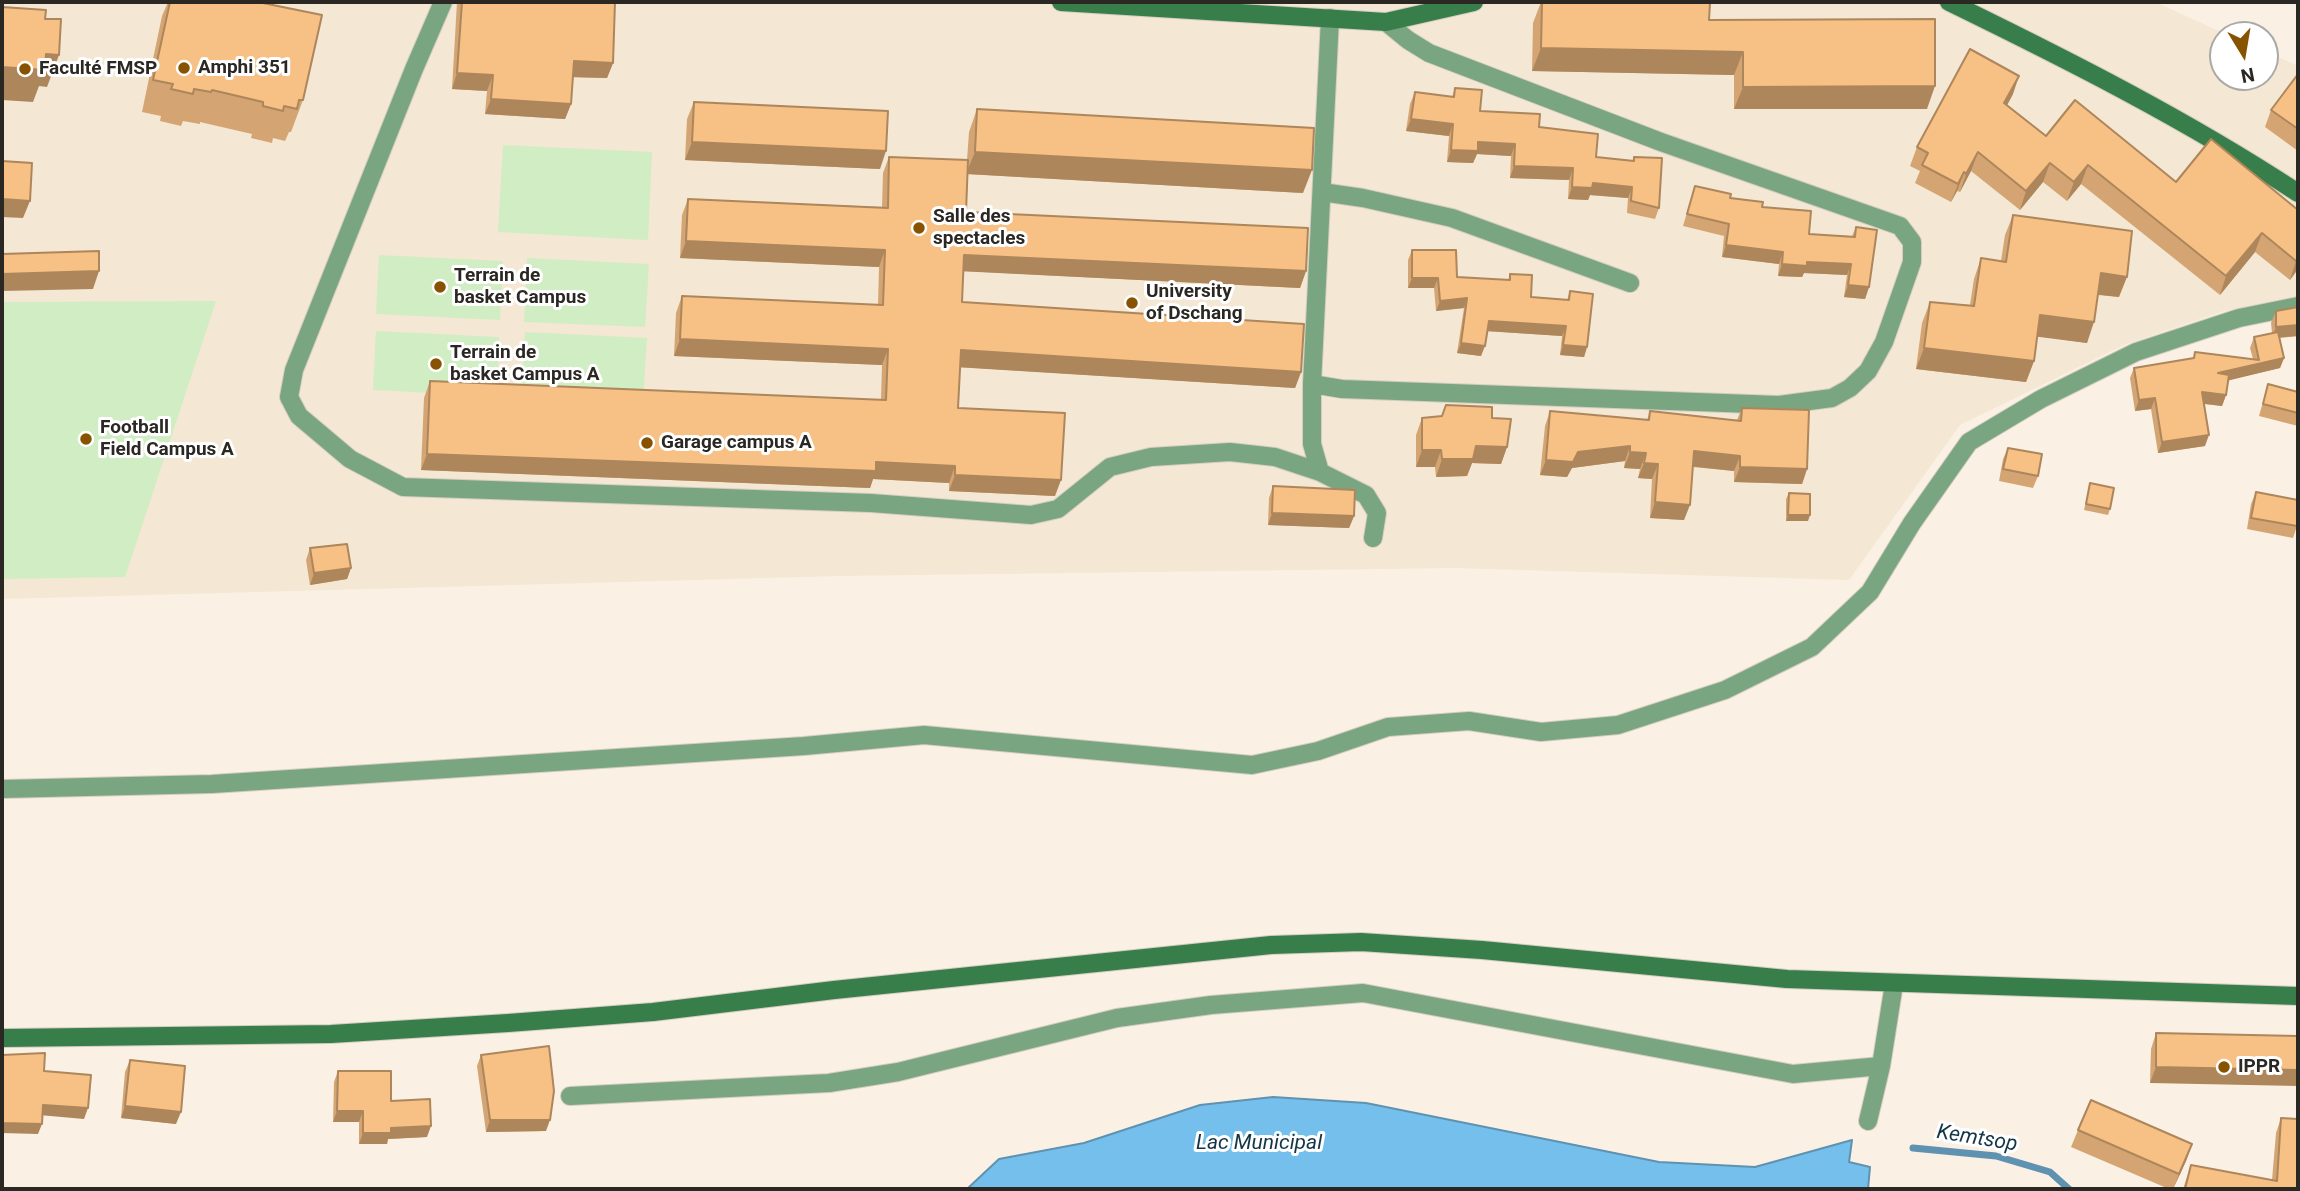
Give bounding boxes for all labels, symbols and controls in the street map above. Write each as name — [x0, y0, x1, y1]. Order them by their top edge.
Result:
north arrow — [2209, 21, 2279, 91]
place label: Amphi 351 — [198, 57, 291, 79]
place label: Faculté FMSP — [39, 58, 157, 80]
marker: Amphi 351 — [176, 60, 192, 76]
marker: Faculté FMSP — [17, 61, 33, 77]
text: N — [2239, 63, 2256, 88]
place label: Salle des spectacles — [933, 206, 1025, 250]
marker: Salle des spectacles — [911, 220, 927, 236]
place label: Terrain de basket Campus — [454, 265, 586, 309]
marker: Terrain de basket Campus — [432, 279, 448, 295]
place label: University of Dschang — [1146, 281, 1243, 325]
marker: University of Dschang — [1124, 295, 1140, 311]
place label: Terrain de basket Campus A — [450, 342, 600, 386]
marker: Terrain de basket Campus A — [428, 356, 444, 372]
place label: Football Field Campus A — [100, 417, 234, 461]
marker: Football Field Campus A — [78, 431, 94, 447]
place label: Garage campus A — [661, 432, 812, 454]
marker: Garage campus A — [639, 435, 655, 451]
place label: IPPR — [2238, 1056, 2280, 1078]
marker: IPPR — [2216, 1059, 2232, 1075]
water label: Kemtsop — [1935, 1120, 2019, 1158]
water label: Lac Municipal — [1196, 1131, 1322, 1157]

